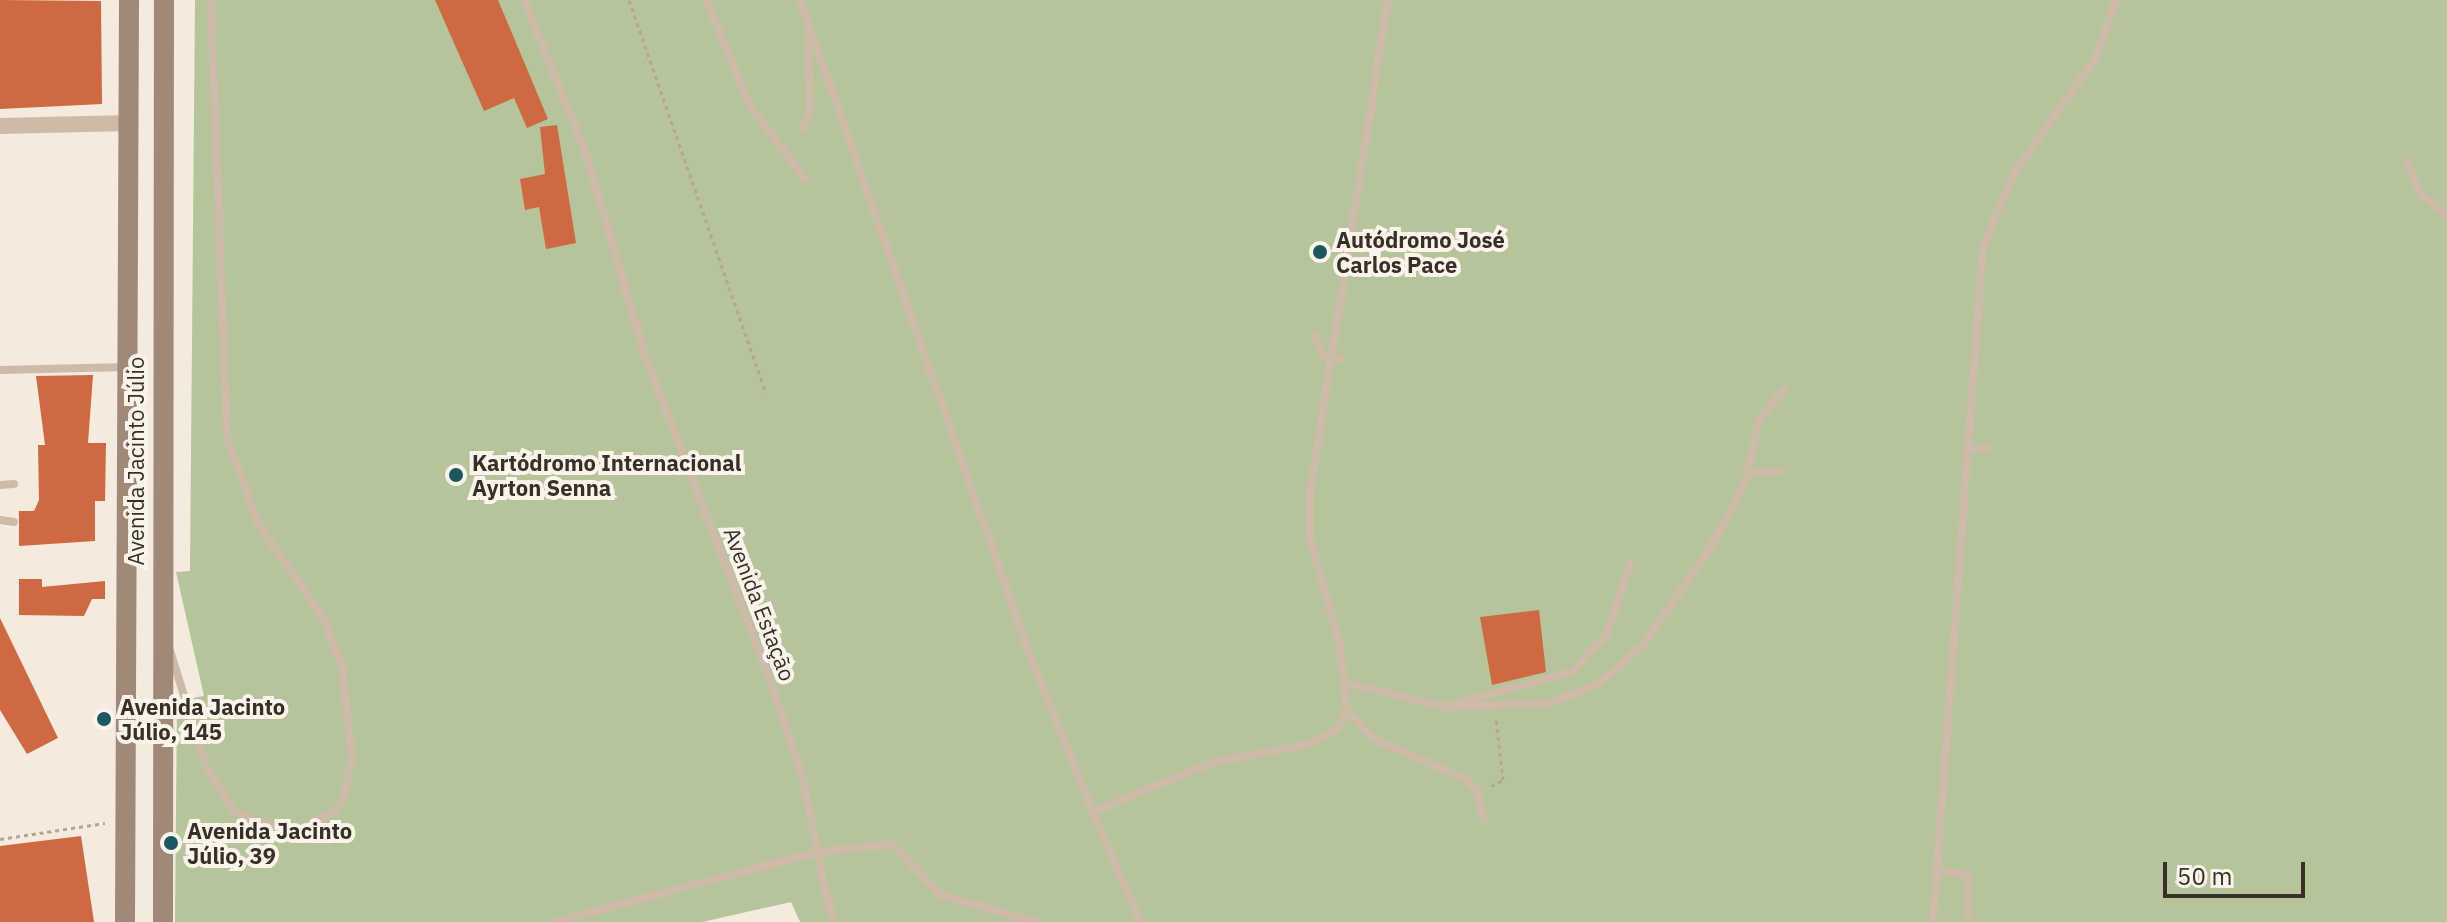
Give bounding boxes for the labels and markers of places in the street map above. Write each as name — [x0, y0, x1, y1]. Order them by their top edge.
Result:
place label: Autódromo José Carlos Pace — [1336, 226, 1505, 278]
marker: Autódromo José Carlos Pace — [1311, 243, 1329, 261]
place label: Kartódromo Internacional Ayrton Senna — [472, 449, 741, 500]
marker: Kartódromo Internacional Ayrton Senna — [447, 466, 465, 484]
place label: Avenida Jacinto Júlio, 145 — [120, 693, 285, 744]
marker: Avenida Jacinto Júlio, 145 — [95, 710, 113, 728]
place label: Avenida Jacinto Júlio, 39 — [187, 817, 352, 868]
marker: Avenida Jacinto Júlio, 39 — [162, 834, 180, 852]

